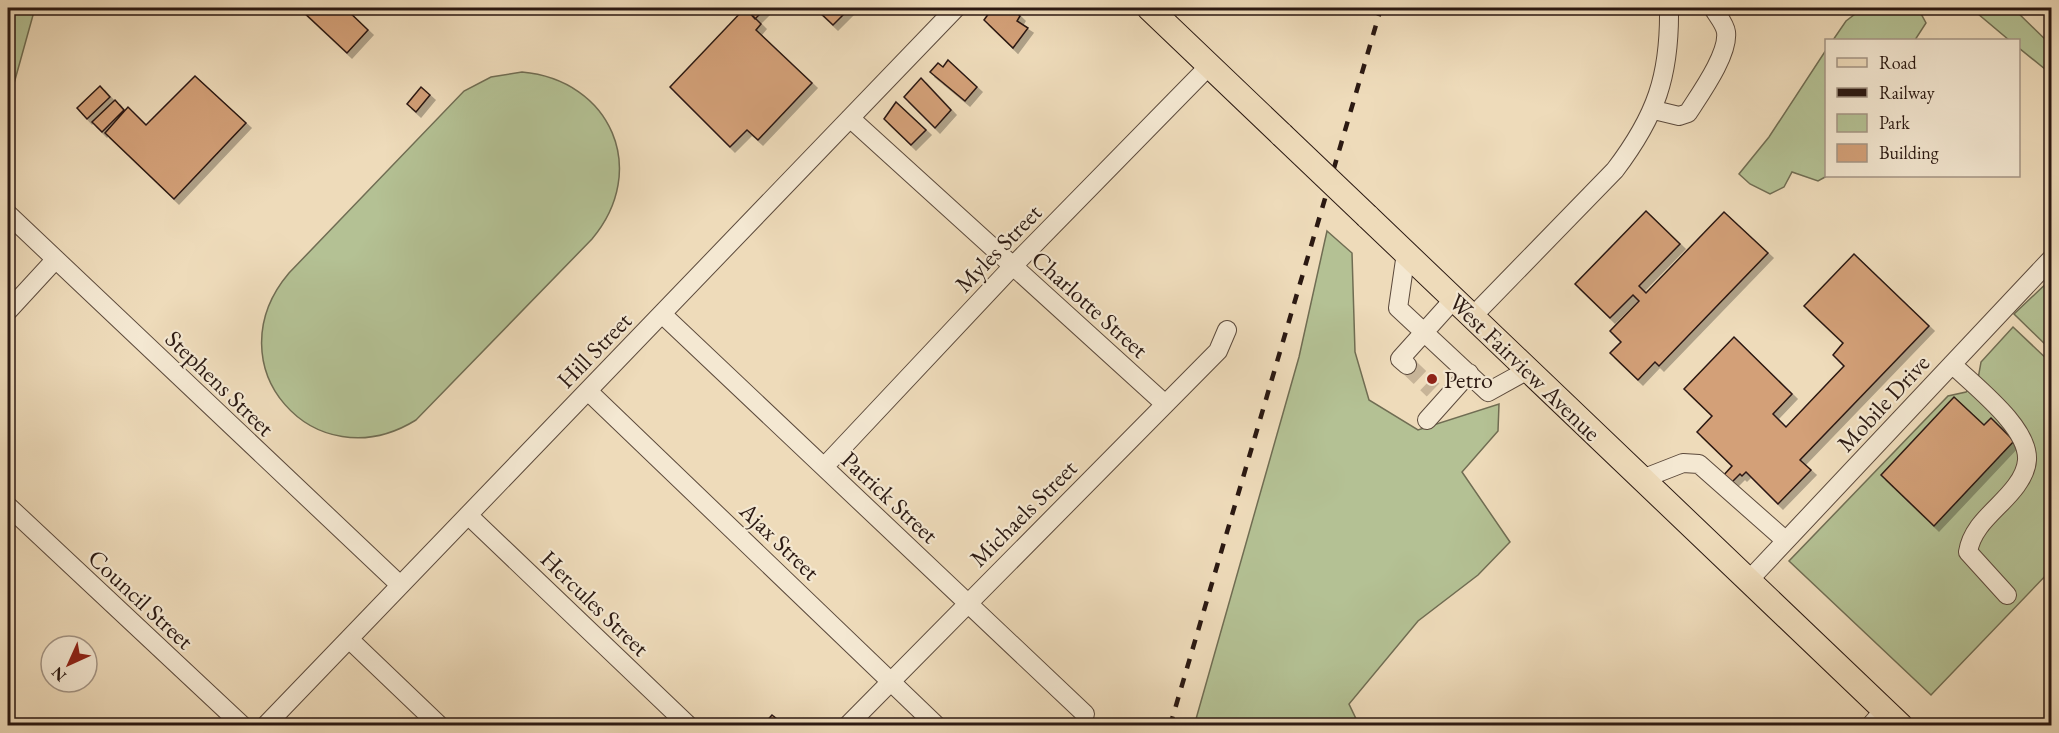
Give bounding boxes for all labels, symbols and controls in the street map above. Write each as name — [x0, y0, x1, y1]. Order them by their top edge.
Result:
legend — [1825, 39, 2020, 177]
text: Road — [1879, 51, 1918, 74]
text: Railway — [1879, 81, 1935, 104]
text: Park — [1879, 111, 1910, 134]
text: Building — [1879, 141, 1939, 164]
street label: Myles Street — [948, 197, 1048, 299]
street label: Charlotte Street — [1025, 243, 1155, 365]
street label: West Fairview Avenue — [1442, 286, 1608, 448]
street label: Hill Street — [550, 305, 638, 395]
street label: Stephens Street — [159, 323, 281, 443]
street label: Mobile Drive — [1830, 348, 1936, 458]
place label: Petro — [1444, 364, 1493, 395]
marker: Petro — [1425, 372, 1439, 386]
street label: Patrick Street — [835, 444, 945, 550]
street label: Michaels Street — [963, 452, 1084, 573]
street label: Ajax Street — [733, 495, 827, 587]
street label: Council Street — [82, 542, 201, 656]
street label: Hercules Street — [534, 543, 656, 663]
north arrow — [39, 634, 99, 694]
text: N — [47, 662, 71, 686]

